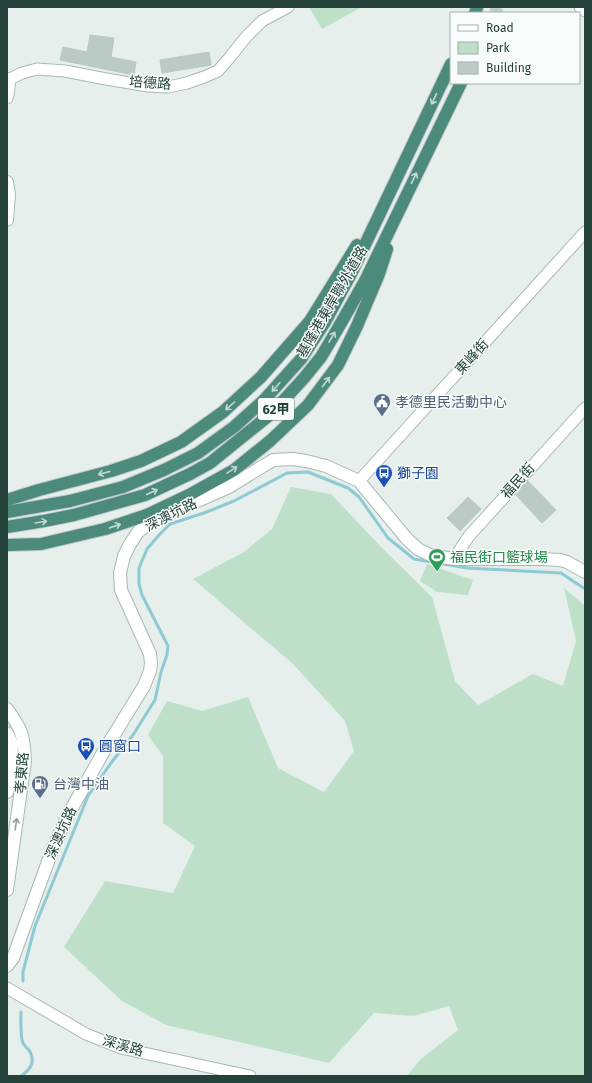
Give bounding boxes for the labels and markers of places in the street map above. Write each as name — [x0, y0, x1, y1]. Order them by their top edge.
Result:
public building icon: 孝德里民活動中心 — [372, 392, 392, 417]
place label: 孝德里民活動中心 — [395, 394, 507, 411]
bus stop icon: 獅子園 — [374, 463, 394, 488]
place label: 獅子園 — [397, 465, 439, 482]
sports icon: 福民街口籃球場 — [427, 547, 447, 572]
place label: 福民街口籃球場 — [450, 549, 548, 566]
bus stop icon: 圓窗口 — [76, 736, 96, 761]
place label: 圓窗口 — [99, 738, 141, 755]
fuel station icon: 台灣中油 — [30, 774, 50, 799]
place label: 台灣中油 — [53, 776, 109, 793]

